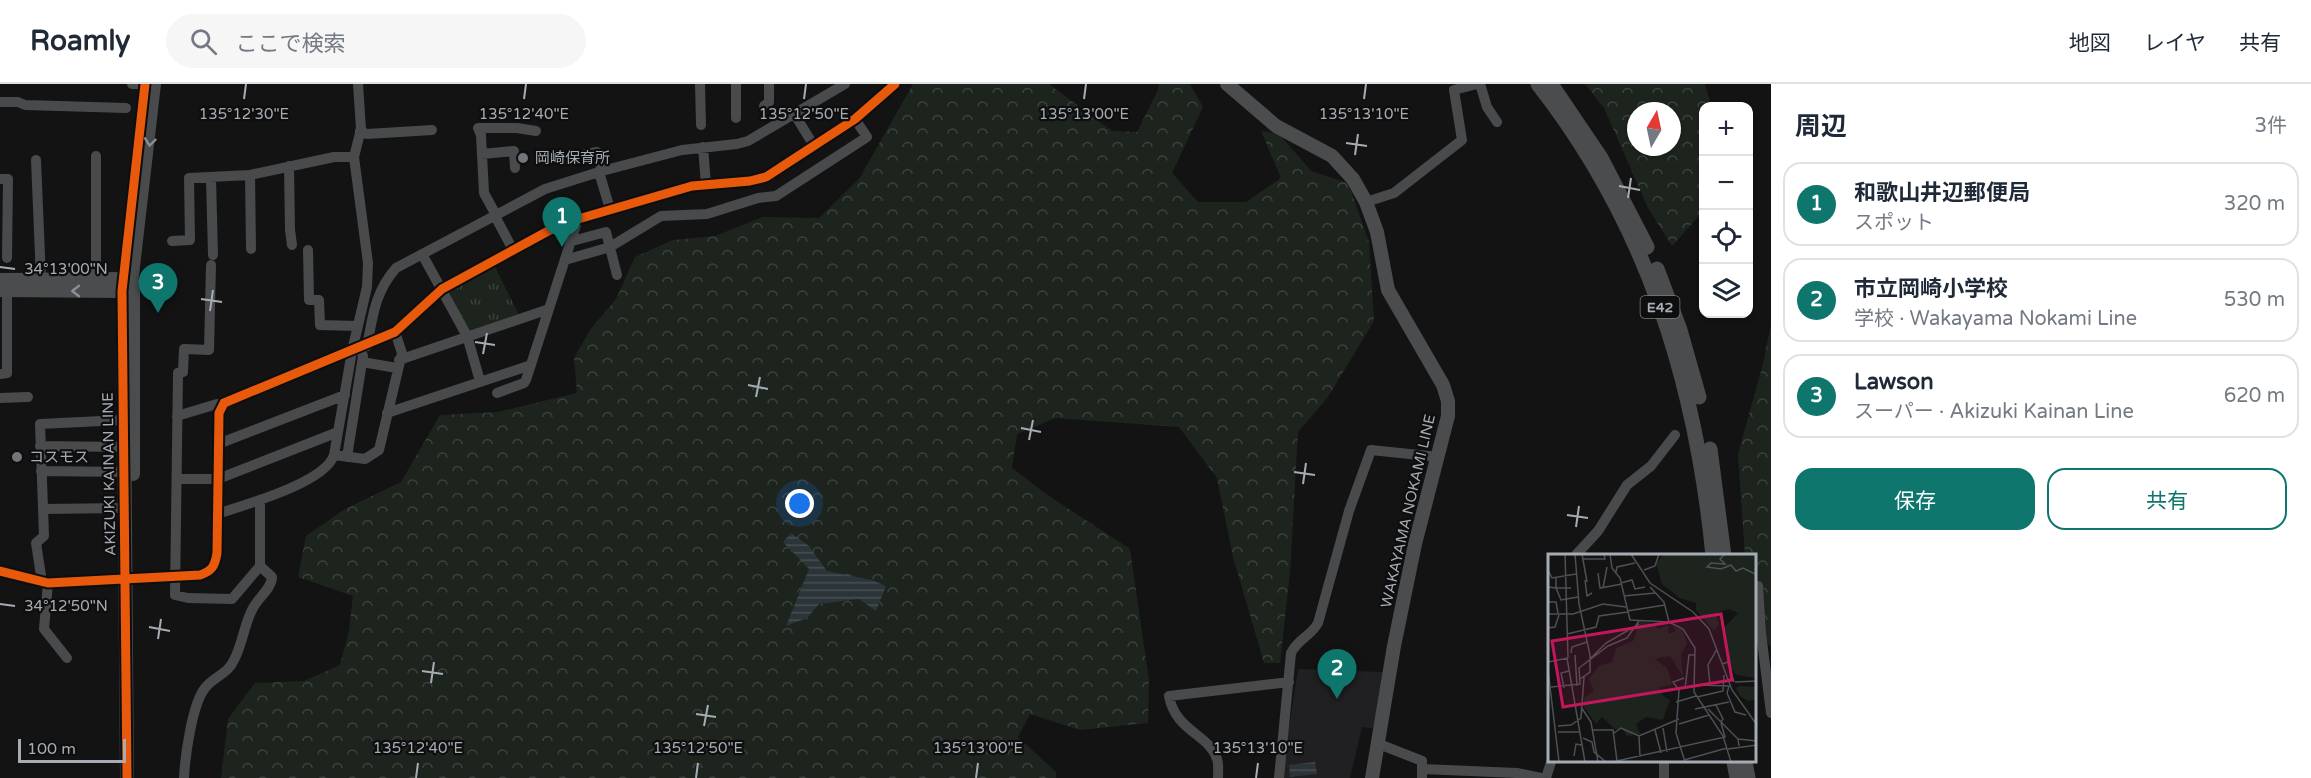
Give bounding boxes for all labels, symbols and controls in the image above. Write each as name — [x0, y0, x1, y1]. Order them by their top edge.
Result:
search box — [166, 14, 586, 68]
text: Roamly — [30, 24, 130, 58]
icon: search — [187, 25, 220, 58]
text: ここで検索 — [235, 31, 345, 57]
text: 地図 — [2069, 31, 2111, 56]
text: レイヤ — [2144, 31, 2206, 56]
text: 共有 — [2239, 31, 2281, 56]
north arrow — [1627, 102, 1681, 156]
map controls — [1699, 102, 1753, 318]
button: + — [1699, 102, 1753, 156]
text: 135°12'30"E — [199, 105, 289, 123]
text: 135°12'40"E — [479, 105, 569, 123]
text: 135°12'50"E — [759, 105, 849, 123]
text: 135°13'00"E — [1039, 105, 1129, 123]
text: 135°13'10"E — [1319, 105, 1409, 123]
text: 周辺 — [1795, 111, 1847, 142]
text: 3件 — [2254, 114, 2287, 138]
one-way arrow — [144, 138, 156, 147]
place label: 岡崎保育所 — [535, 149, 610, 167]
marker: 岡崎保育所 — [516, 151, 530, 165]
button: − — [1699, 156, 1753, 210]
text: 和歌山井辺郵便局 — [1854, 180, 2030, 206]
text: 1 — [1810, 192, 1823, 216]
text: 320 m — [2224, 192, 2285, 216]
pin: 1 — [542, 198, 582, 247]
button: locate — [1699, 210, 1753, 264]
text: スポット — [1854, 211, 1934, 235]
text: 34°13'00"N — [24, 260, 108, 278]
pin: 3 — [138, 264, 178, 313]
button: layers — [1699, 264, 1753, 318]
text: 市立岡崎小学校 — [1854, 276, 2008, 302]
one-way arrow — [72, 285, 81, 297]
text: 2 — [1810, 288, 1823, 312]
text: 530 m — [2224, 288, 2285, 312]
road number: E42 — [1640, 296, 1680, 318]
text: 学校 · Wakayama Nokami Line — [1854, 307, 2137, 331]
text: Lawson — [1854, 369, 1934, 395]
text: 3 — [1810, 384, 1823, 408]
text: 620 m — [2224, 384, 2285, 408]
street label: AKIZUKI KAINAN LINE — [99, 392, 119, 556]
text: スーパー · Akizuki Kainan Line — [1854, 400, 2134, 424]
street label: WAKAYAMA NOKAMI LINE — [1377, 412, 1439, 610]
place label: コスモス — [29, 448, 89, 466]
marker: コスモス — [10, 450, 24, 464]
button: 保存 — [1795, 468, 2035, 530]
button: 共有 — [2047, 468, 2287, 530]
your location — [785, 489, 814, 518]
inset map — [1548, 554, 1756, 763]
text: 34°12'50"N — [24, 597, 108, 615]
pin: 2 — [1318, 650, 1356, 699]
scale bar — [18, 736, 126, 764]
text: 100 m — [27, 739, 76, 759]
text: 135°12'40"E — [373, 739, 463, 757]
text: 135°12'50"E — [653, 739, 743, 757]
text: 135°13'00"E — [933, 739, 1023, 757]
text: 135°13'10"E — [1213, 739, 1303, 757]

